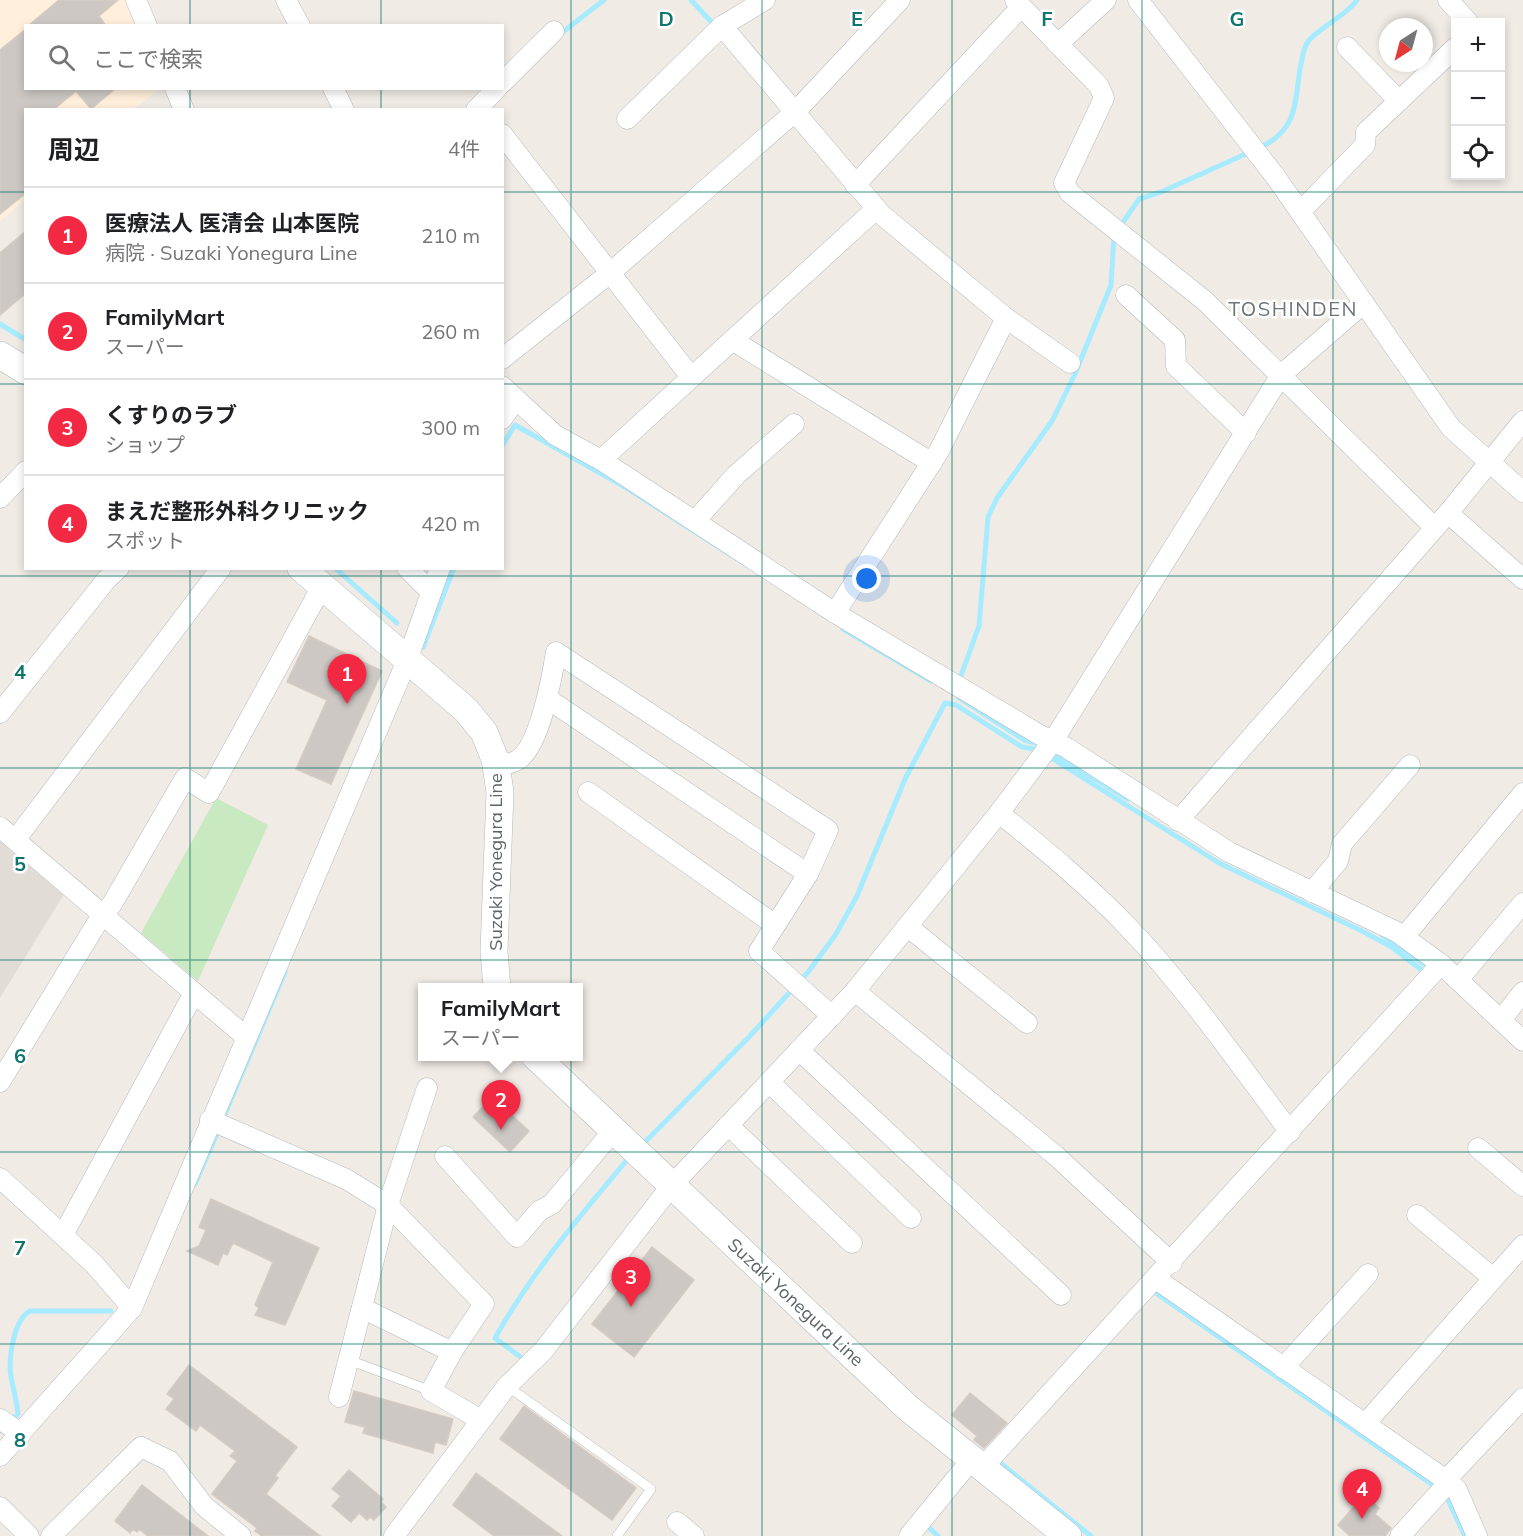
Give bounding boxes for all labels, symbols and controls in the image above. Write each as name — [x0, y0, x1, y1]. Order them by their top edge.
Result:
text: D — [658, 6, 674, 31]
text: E — [851, 6, 863, 31]
text: F — [1041, 6, 1053, 31]
text: G — [1230, 6, 1244, 31]
north arrow — [1379, 18, 1433, 72]
map controls — [1451, 18, 1505, 180]
button: + — [1451, 18, 1505, 72]
search box — [24, 24, 504, 90]
icon: search — [45, 41, 78, 74]
text: ここで検索 — [93, 45, 203, 73]
button: − — [1451, 72, 1505, 126]
button: locate — [1451, 126, 1505, 180]
text: 周辺 — [48, 133, 100, 166]
text: 4件 — [448, 136, 480, 161]
text: 医療法人 医清会 山本医院 — [105, 209, 359, 237]
text: 1 — [62, 223, 74, 248]
text: 210 m — [421, 223, 480, 248]
text: 病院 · Suzaki Yonegura Line — [105, 240, 357, 265]
district label: TOSHINDEN — [1228, 296, 1358, 321]
text: FamilyMart — [105, 303, 224, 331]
text: 2 — [62, 319, 74, 344]
text: 260 m — [421, 319, 480, 344]
text: スーパー — [105, 334, 185, 359]
text: くすりのラブ — [105, 401, 237, 429]
text: 3 — [62, 415, 74, 440]
text: 300 m — [421, 415, 480, 440]
text: ショップ — [105, 432, 185, 457]
text: まえだ整形外科クリニック — [105, 497, 369, 525]
text: 4 — [62, 511, 74, 536]
text: 420 m — [421, 511, 480, 536]
text: スポット — [105, 528, 185, 553]
your location — [852, 564, 881, 593]
pin: 1 — [328, 654, 366, 704]
text: 4 — [14, 659, 26, 684]
street label: Suzaki Yonegura Line — [484, 773, 507, 951]
text: 5 — [14, 851, 26, 876]
popup — [418, 983, 583, 1061]
text: FamilyMart — [441, 994, 560, 1022]
text: スーパー — [441, 1025, 521, 1050]
text: 6 — [14, 1043, 26, 1068]
pin: 2 — [482, 1080, 520, 1130]
street label: Suzaki Yonegura Line — [723, 1233, 869, 1371]
text: 7 — [14, 1235, 26, 1260]
pin: 3 — [612, 1258, 650, 1307]
text: 8 — [14, 1427, 26, 1452]
pin: 4 — [1342, 1470, 1382, 1519]

